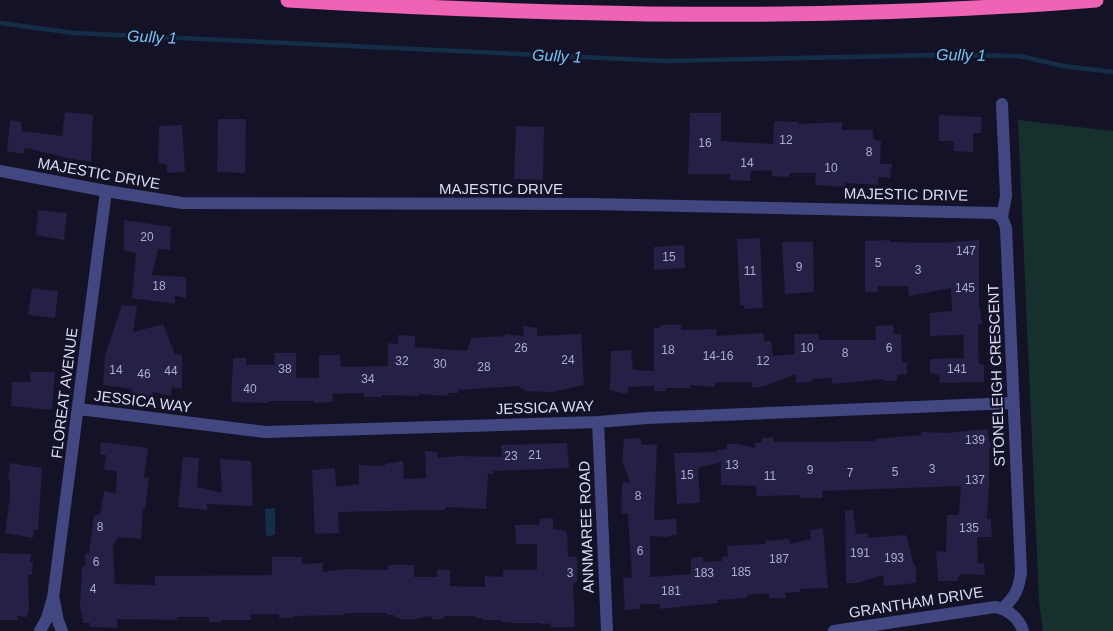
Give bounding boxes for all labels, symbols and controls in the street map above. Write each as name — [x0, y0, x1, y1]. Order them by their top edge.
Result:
water label: Gully 1 — [127, 27, 177, 47]
water label: Gully 1 — [532, 46, 582, 66]
water label: Gully 1 — [936, 46, 986, 64]
house number: 12 — [779, 133, 793, 147]
house number: 16 — [698, 136, 712, 150]
house number: 8 — [866, 145, 873, 159]
street label: MAJESTIC DRIVE — [36, 154, 162, 192]
house number: 14 — [740, 156, 754, 170]
house number: 10 — [824, 161, 838, 175]
street label: MAJESTIC DRIVE — [439, 180, 563, 197]
street label: MAJESTIC DRIVE — [844, 184, 968, 204]
house number: 20 — [140, 230, 154, 244]
house number: 147 — [956, 244, 976, 258]
house number: 15 — [662, 250, 676, 264]
house number: 5 — [875, 256, 882, 270]
house number: 9 — [796, 260, 803, 274]
house number: 3 — [915, 263, 922, 277]
house number: 11 — [744, 264, 757, 278]
house number: 18 — [152, 279, 166, 293]
house number: 145 — [955, 281, 975, 295]
street label: STONELEIGH CRESCENT — [984, 283, 1008, 467]
street label: FLOREAT AVENUE — [48, 327, 80, 459]
house number: 26 — [514, 341, 528, 355]
house number: 10 — [800, 341, 814, 355]
house number: 6 — [886, 341, 893, 355]
house number: 18 — [661, 343, 675, 357]
house number: 8 — [842, 346, 849, 360]
house number: 14-16 — [703, 349, 734, 363]
house number: 24 — [561, 353, 575, 367]
house number: 32 — [395, 354, 409, 368]
house number: 12 — [756, 354, 770, 368]
house number: 30 — [433, 357, 447, 371]
house number: 28 — [477, 360, 491, 374]
house number: 38 — [278, 362, 292, 376]
house number: 141 — [947, 362, 967, 376]
house number: 14 — [109, 363, 123, 377]
house number: 44 — [164, 364, 178, 378]
house number: 46 — [137, 367, 151, 381]
house number: 34 — [361, 372, 375, 386]
house number: 40 — [243, 382, 257, 396]
street label: JESSICA WAY — [93, 387, 193, 415]
street label: JESSICA WAY — [496, 397, 594, 417]
house number: 139 — [965, 433, 985, 447]
house number: 21 — [528, 448, 542, 462]
house number: 23 — [504, 449, 518, 463]
house number: 13 — [725, 458, 739, 472]
street label: ANNMAREE ROAD — [575, 460, 597, 594]
house number: 3 — [929, 462, 936, 476]
house number: 9 — [807, 463, 814, 477]
house number: 5 — [892, 465, 899, 479]
house number: 7 — [847, 466, 854, 480]
house number: 15 — [680, 468, 694, 482]
house number: 11 — [764, 469, 777, 483]
house number: 137 — [965, 473, 985, 487]
house number: 8 — [635, 489, 642, 503]
house number: 8 — [97, 520, 104, 534]
house number: 135 — [959, 521, 979, 535]
house number: 6 — [637, 544, 644, 558]
house number: 191 — [850, 546, 870, 560]
house number: 193 — [884, 551, 904, 565]
house number: 187 — [769, 552, 789, 566]
house number: 6 — [93, 555, 100, 569]
house number: 185 — [731, 565, 751, 579]
house number: 3 — [567, 566, 574, 580]
house number: 183 — [694, 566, 714, 580]
house number: 4 — [90, 582, 97, 596]
street label: GRANTHAM DRIVE — [848, 583, 984, 621]
house number: 181 — [661, 584, 681, 598]

